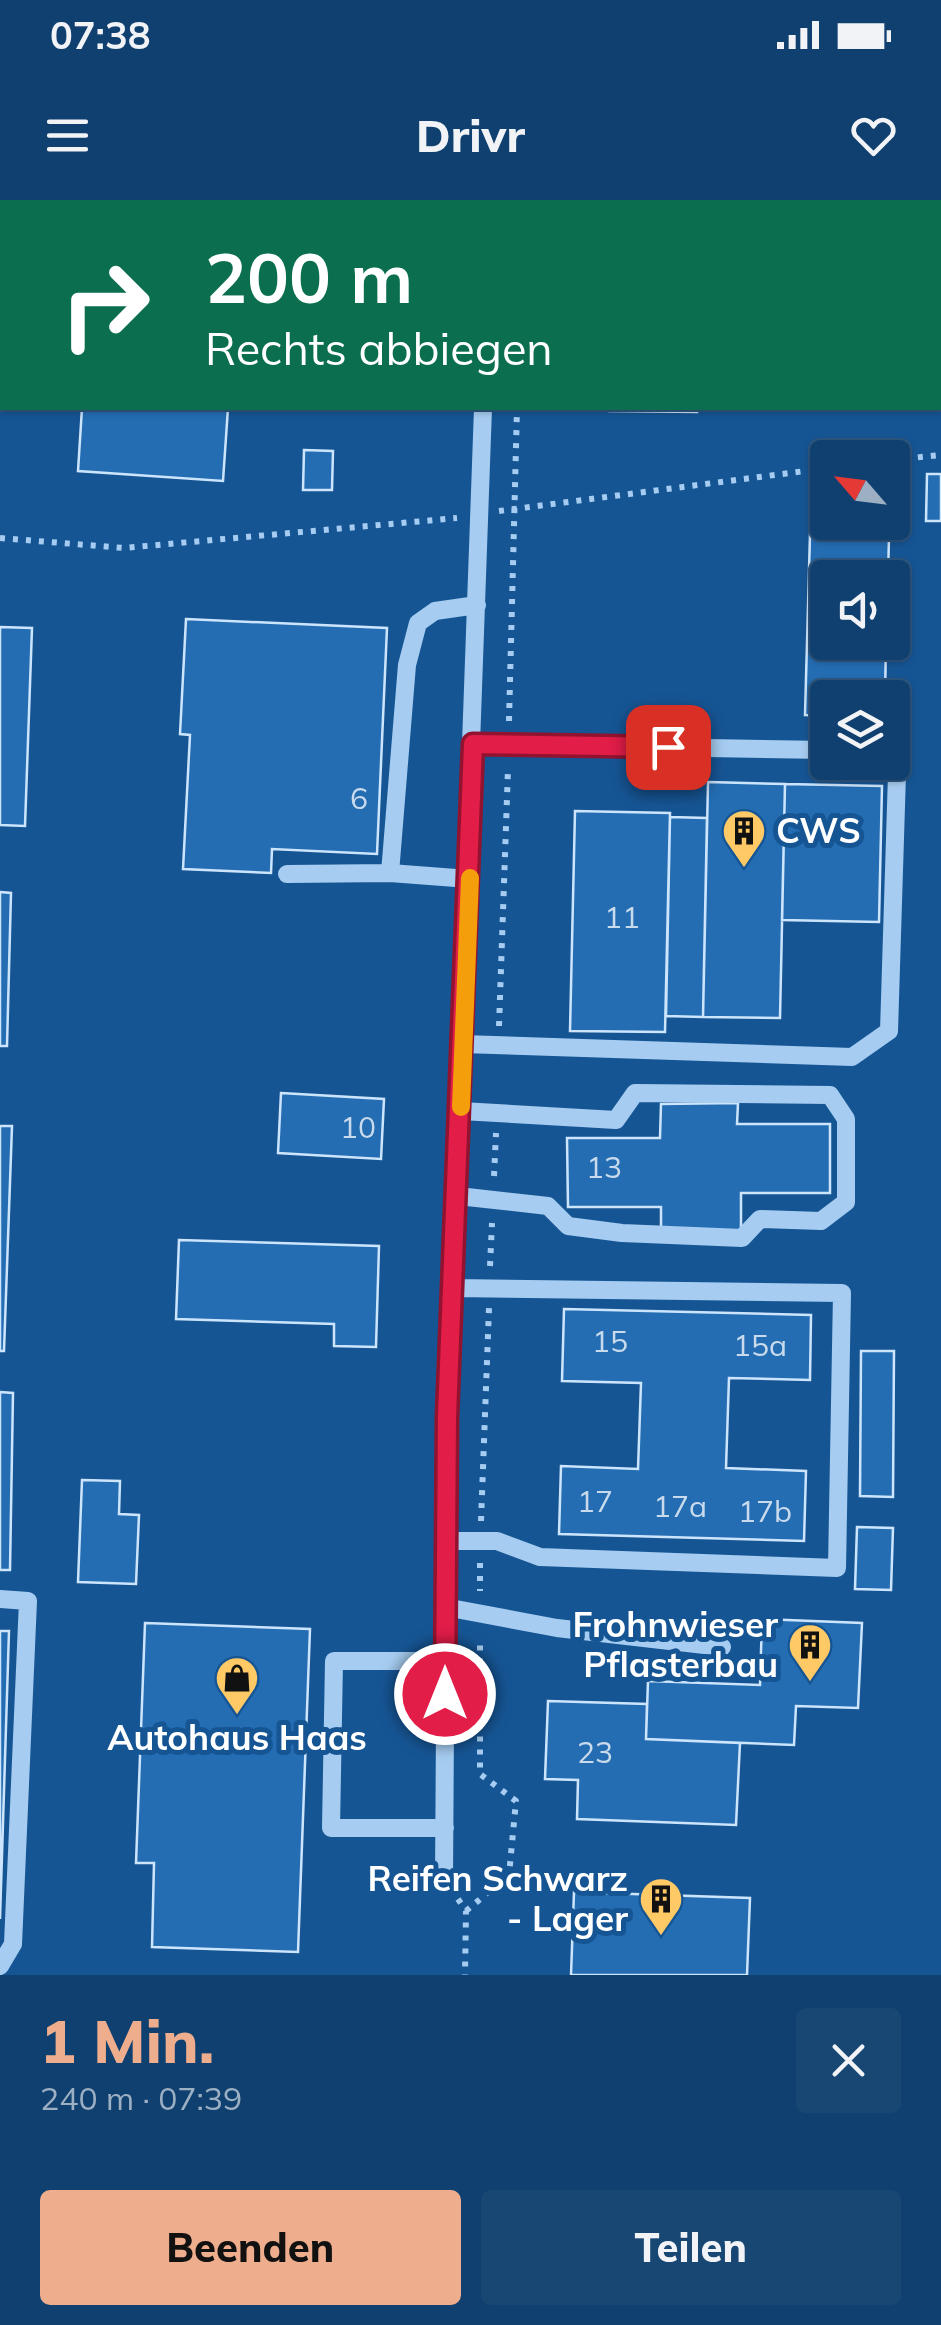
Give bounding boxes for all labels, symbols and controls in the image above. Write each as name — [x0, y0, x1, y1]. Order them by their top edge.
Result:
text: 07:38 — [50, 11, 151, 59]
text: Drivr — [416, 107, 525, 163]
icon: menu — [40, 108, 95, 163]
icon: heart — [846, 108, 901, 163]
text: 200 m — [205, 233, 413, 321]
icon: right — [40, 240, 170, 370]
text: Rechts abbiegen — [205, 320, 553, 376]
north arrow — [810, 440, 910, 540]
map controls — [810, 440, 910, 780]
button: sound — [810, 560, 910, 660]
button: layers — [810, 680, 910, 780]
pin — [626, 705, 711, 790]
icon: arrive — [641, 720, 696, 775]
house number: 6 — [350, 779, 368, 817]
building icon: CWS — [721, 808, 767, 869]
place label: CWS — [776, 808, 861, 852]
house number: 11 — [604, 898, 640, 936]
house number: 10 — [340, 1108, 376, 1146]
house number: 13 — [586, 1148, 622, 1186]
house number: 15 — [592, 1322, 628, 1360]
house number: 15a — [733, 1326, 787, 1364]
house number: 17 — [577, 1482, 613, 1520]
house number: 17a — [653, 1487, 707, 1525]
house number: 17b — [738, 1492, 792, 1530]
place label: Frohnwieser Pflasterbau — [572, 1602, 778, 1686]
building icon: Frohnwieser Pflasterbau — [787, 1622, 833, 1683]
position arrow — [393, 1642, 497, 1746]
shop icon: Autohaus Haas — [214, 1655, 260, 1716]
place label: Autohaus Haas — [107, 1715, 367, 1759]
house number: 23 — [577, 1733, 613, 1771]
place label: Reifen Schwarz - Lager — [368, 1856, 628, 1940]
building icon: Reifen Schwarz - Lager — [638, 1876, 684, 1937]
text: 1 Min. — [40, 2003, 214, 2078]
button: close — [796, 2008, 901, 2113]
text: 240 m · 07:39 — [40, 2078, 242, 2118]
button: Beenden — [40, 2190, 461, 2305]
button: Teilen — [481, 2190, 901, 2305]

